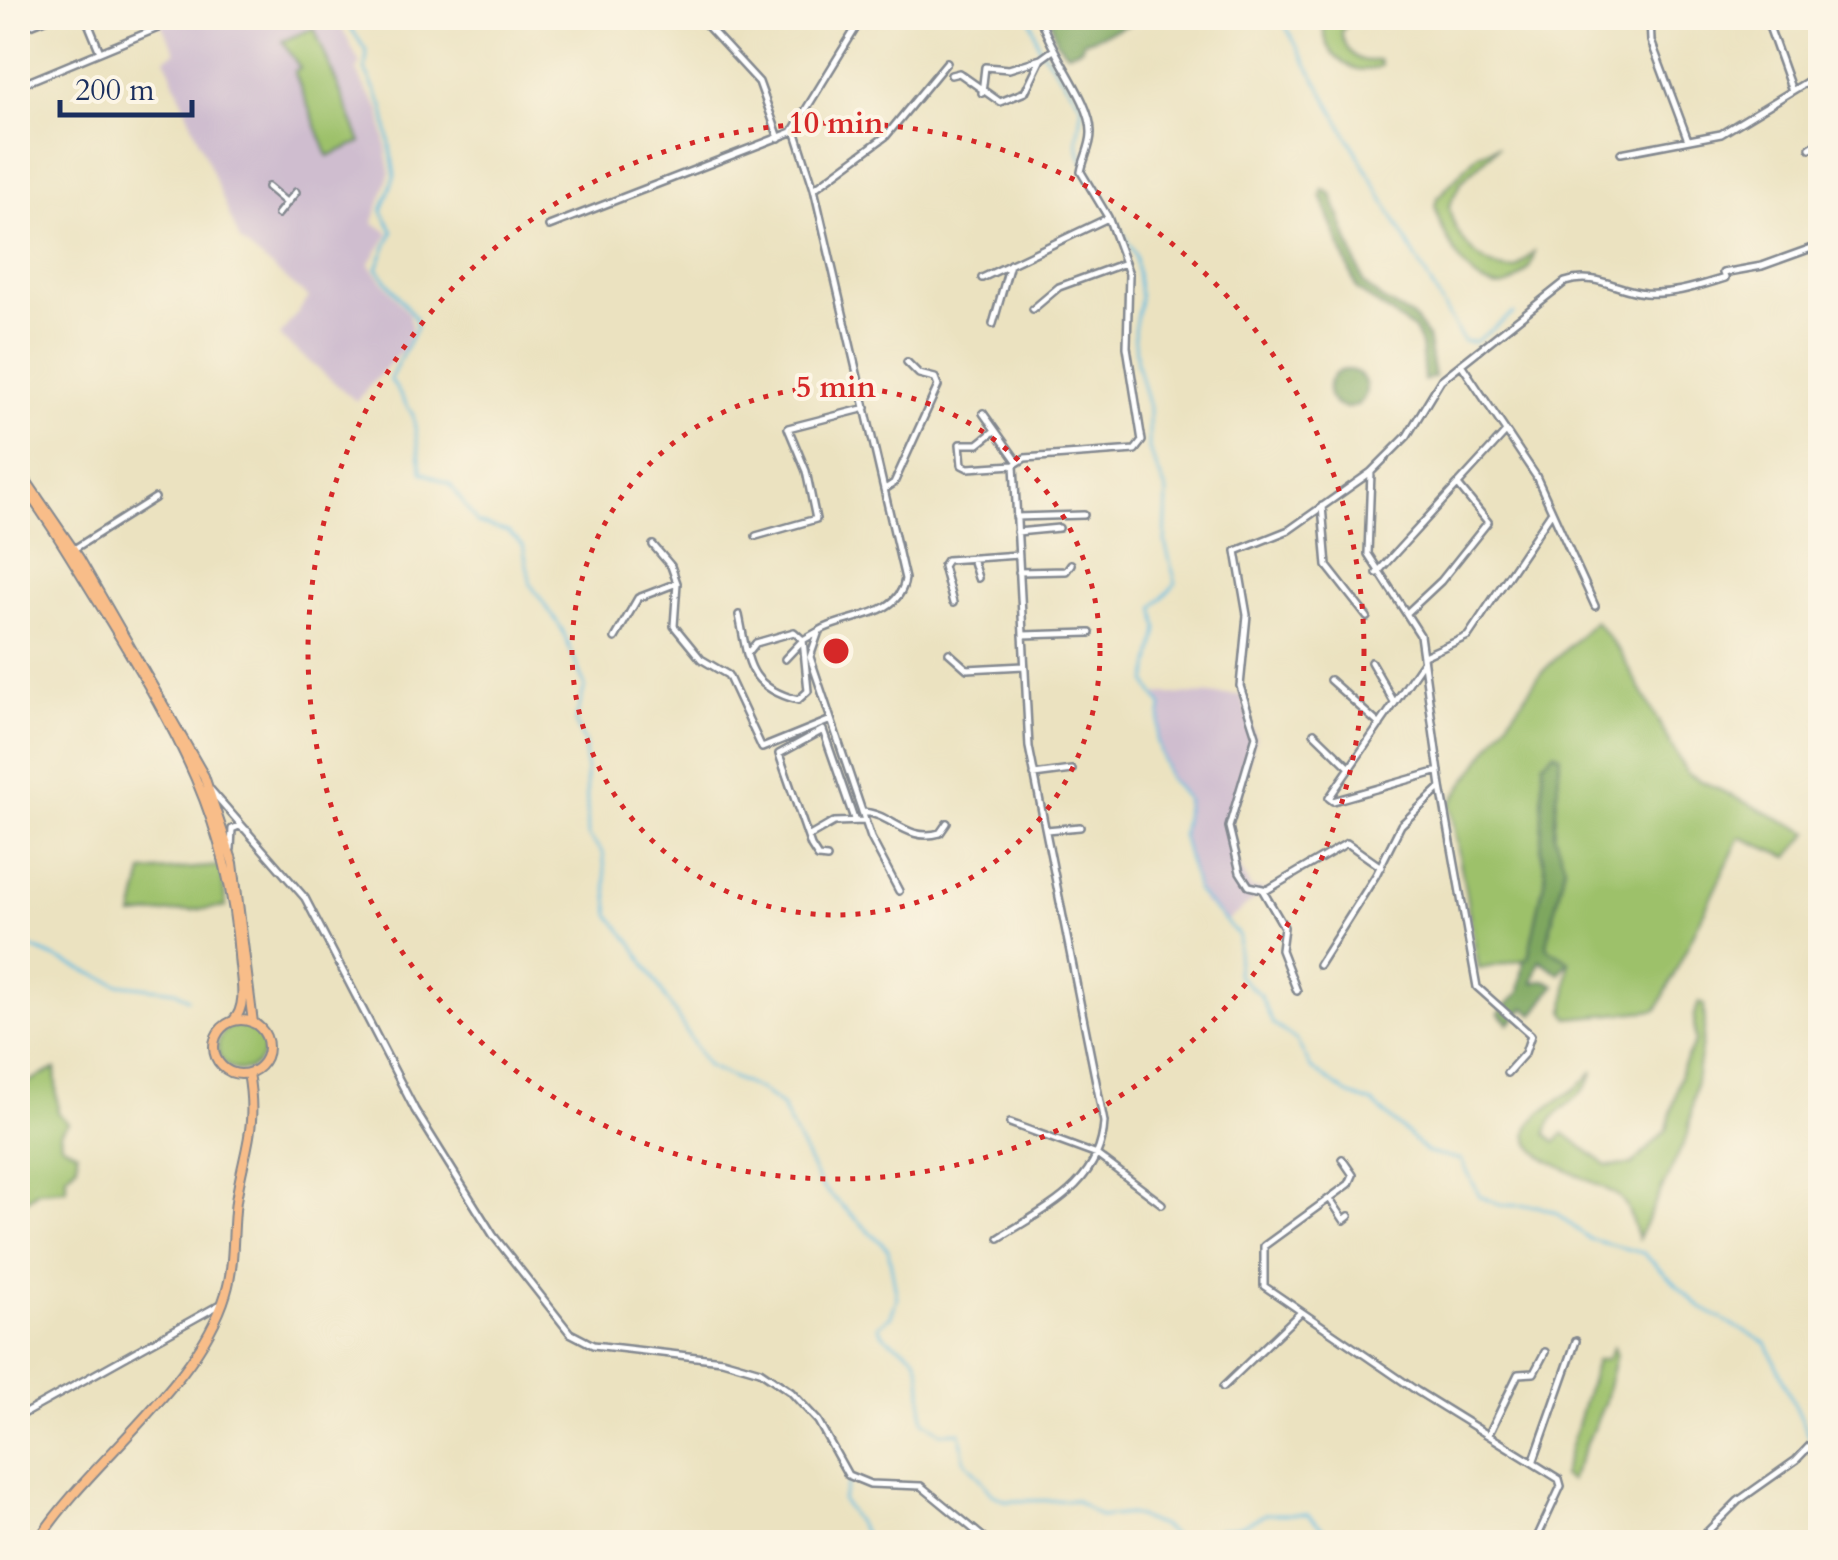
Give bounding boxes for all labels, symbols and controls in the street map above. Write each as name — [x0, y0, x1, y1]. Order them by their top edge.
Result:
scale bar — [60, 55, 192, 117]
text: 200 m — [75, 70, 155, 111]
text: 10 min — [788, 103, 884, 144]
text: 5 min — [796, 367, 876, 408]
centre of rings — [818, 633, 854, 669]

